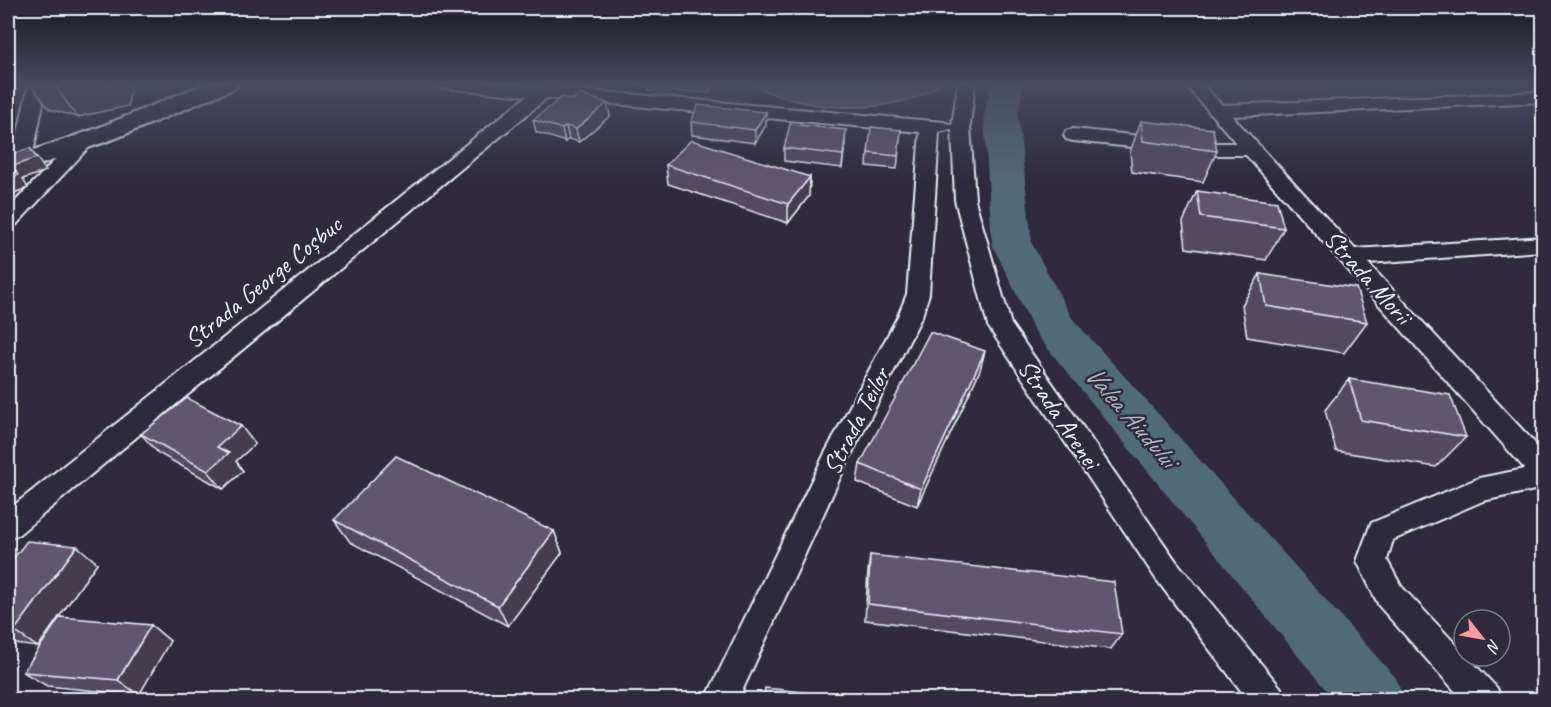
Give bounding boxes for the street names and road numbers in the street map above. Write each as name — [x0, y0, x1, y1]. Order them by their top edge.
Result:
street label: Strada George Coșbuc — [178, 208, 349, 356]
street label: Strada Morii — [1317, 223, 1421, 334]
street label: Strada Arenei — [1010, 353, 1109, 478]
street label: Strada Teilor — [815, 360, 898, 480]

